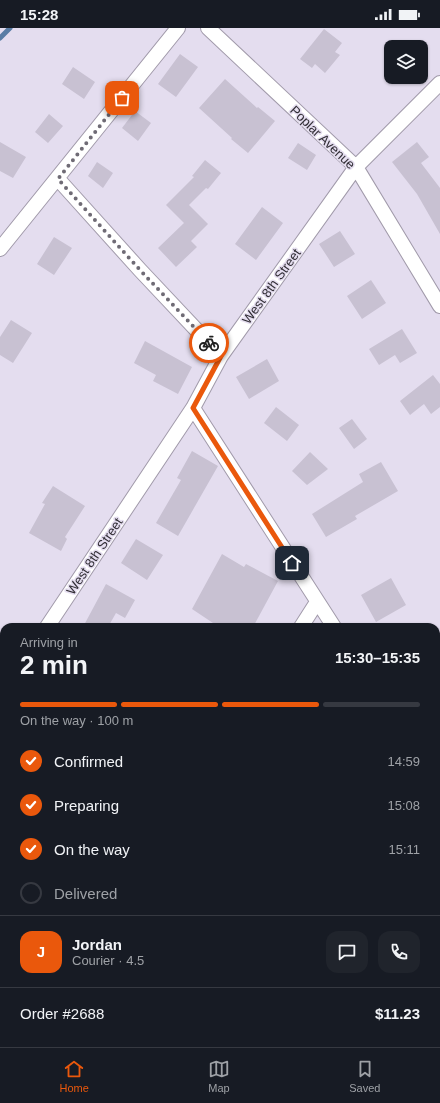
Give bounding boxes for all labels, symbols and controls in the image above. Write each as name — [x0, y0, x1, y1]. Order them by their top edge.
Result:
text: 15:28 — [20, 6, 58, 23]
map controls — [384, 40, 428, 84]
button: layers — [384, 40, 428, 84]
pin — [105, 81, 139, 115]
icon: bag — [111, 87, 133, 109]
street label: Poplar Avenue — [287, 103, 358, 172]
street label: West 8th Street — [239, 245, 304, 327]
courier — [189, 323, 229, 363]
icon: bike — [198, 332, 220, 354]
street label: West 8th Street — [63, 515, 126, 598]
pin — [275, 546, 309, 580]
icon: home — [281, 552, 303, 574]
text: Arriving in — [20, 635, 78, 650]
text: 15:30–15:35 — [335, 649, 420, 666]
text: 2 min — [20, 650, 88, 680]
text: On the way · 100 m — [20, 713, 133, 728]
icon: check — [20, 750, 42, 772]
text: Confirmed — [54, 753, 123, 770]
text: 14:59 — [387, 754, 420, 769]
icon: check — [20, 794, 42, 816]
text: Preparing — [54, 797, 119, 814]
text: 15:08 — [387, 798, 420, 813]
icon: check — [20, 838, 42, 860]
text: On the way — [54, 841, 130, 858]
text: 15:11 — [388, 842, 420, 857]
text: Delivered — [54, 885, 117, 902]
button: chat — [326, 931, 368, 973]
button: phone — [378, 931, 420, 973]
text: Jordan — [72, 936, 122, 953]
text: J — [37, 943, 45, 960]
text: Courier · 4.5 — [72, 953, 144, 968]
text: Order #2688 — [20, 1005, 104, 1022]
text: $11.23 — [375, 1005, 420, 1022]
tab: Home — [60, 1058, 89, 1094]
tab: Map — [208, 1058, 230, 1094]
tab: Saved — [349, 1058, 380, 1094]

